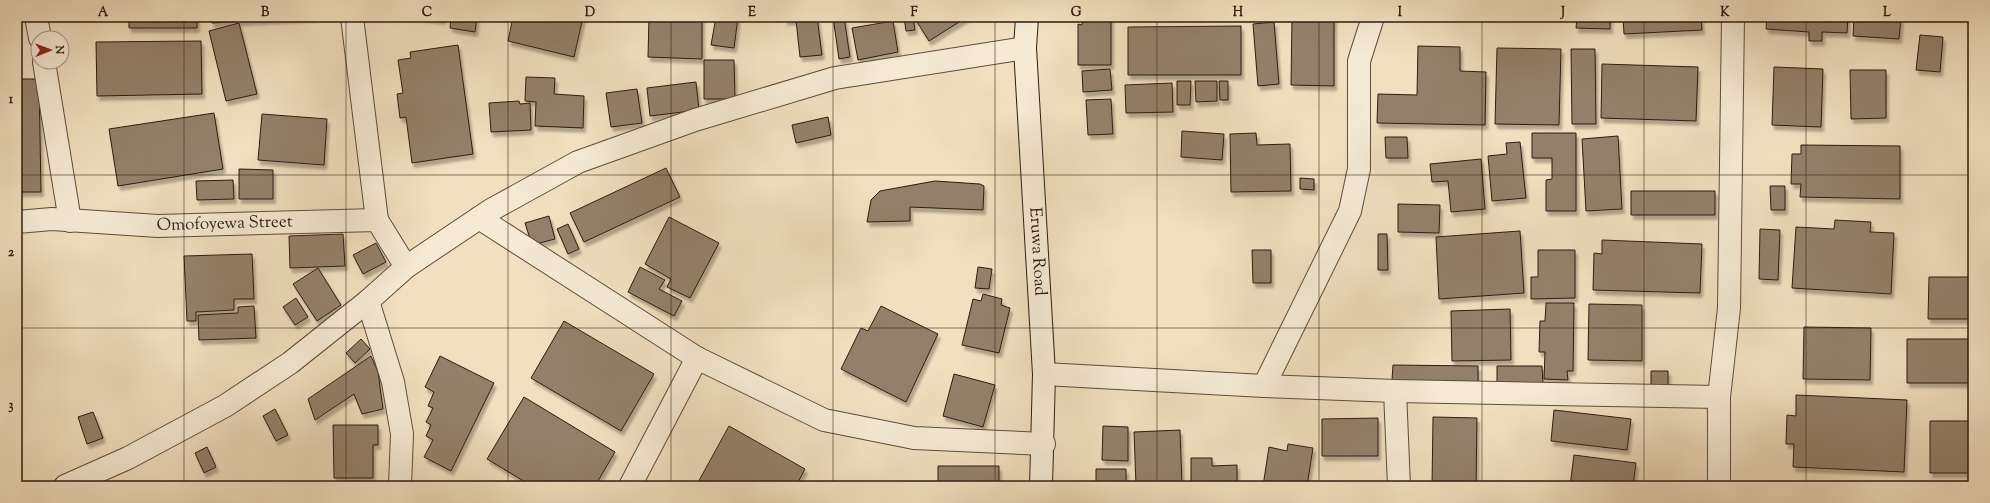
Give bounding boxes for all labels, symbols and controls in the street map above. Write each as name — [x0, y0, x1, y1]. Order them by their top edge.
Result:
text: A — [98, 4, 109, 22]
text: B — [261, 4, 270, 22]
text: C — [422, 4, 432, 22]
text: D — [585, 4, 595, 22]
text: E — [748, 4, 756, 22]
text: F — [910, 4, 918, 22]
text: G — [1071, 4, 1082, 22]
text: H — [1233, 4, 1244, 22]
text: I — [1398, 4, 1403, 22]
text: J — [1560, 4, 1565, 22]
text: K — [1720, 4, 1730, 22]
text: L — [1883, 4, 1891, 22]
north arrow — [30, 30, 70, 70]
text: N — [51, 44, 67, 55]
text: 1 — [9, 91, 14, 109]
street label: Eruwa Road — [1022, 207, 1051, 297]
street label: Omofoyewa Street — [156, 210, 293, 238]
text: 2 — [8, 244, 15, 262]
text: 3 — [8, 397, 14, 415]

